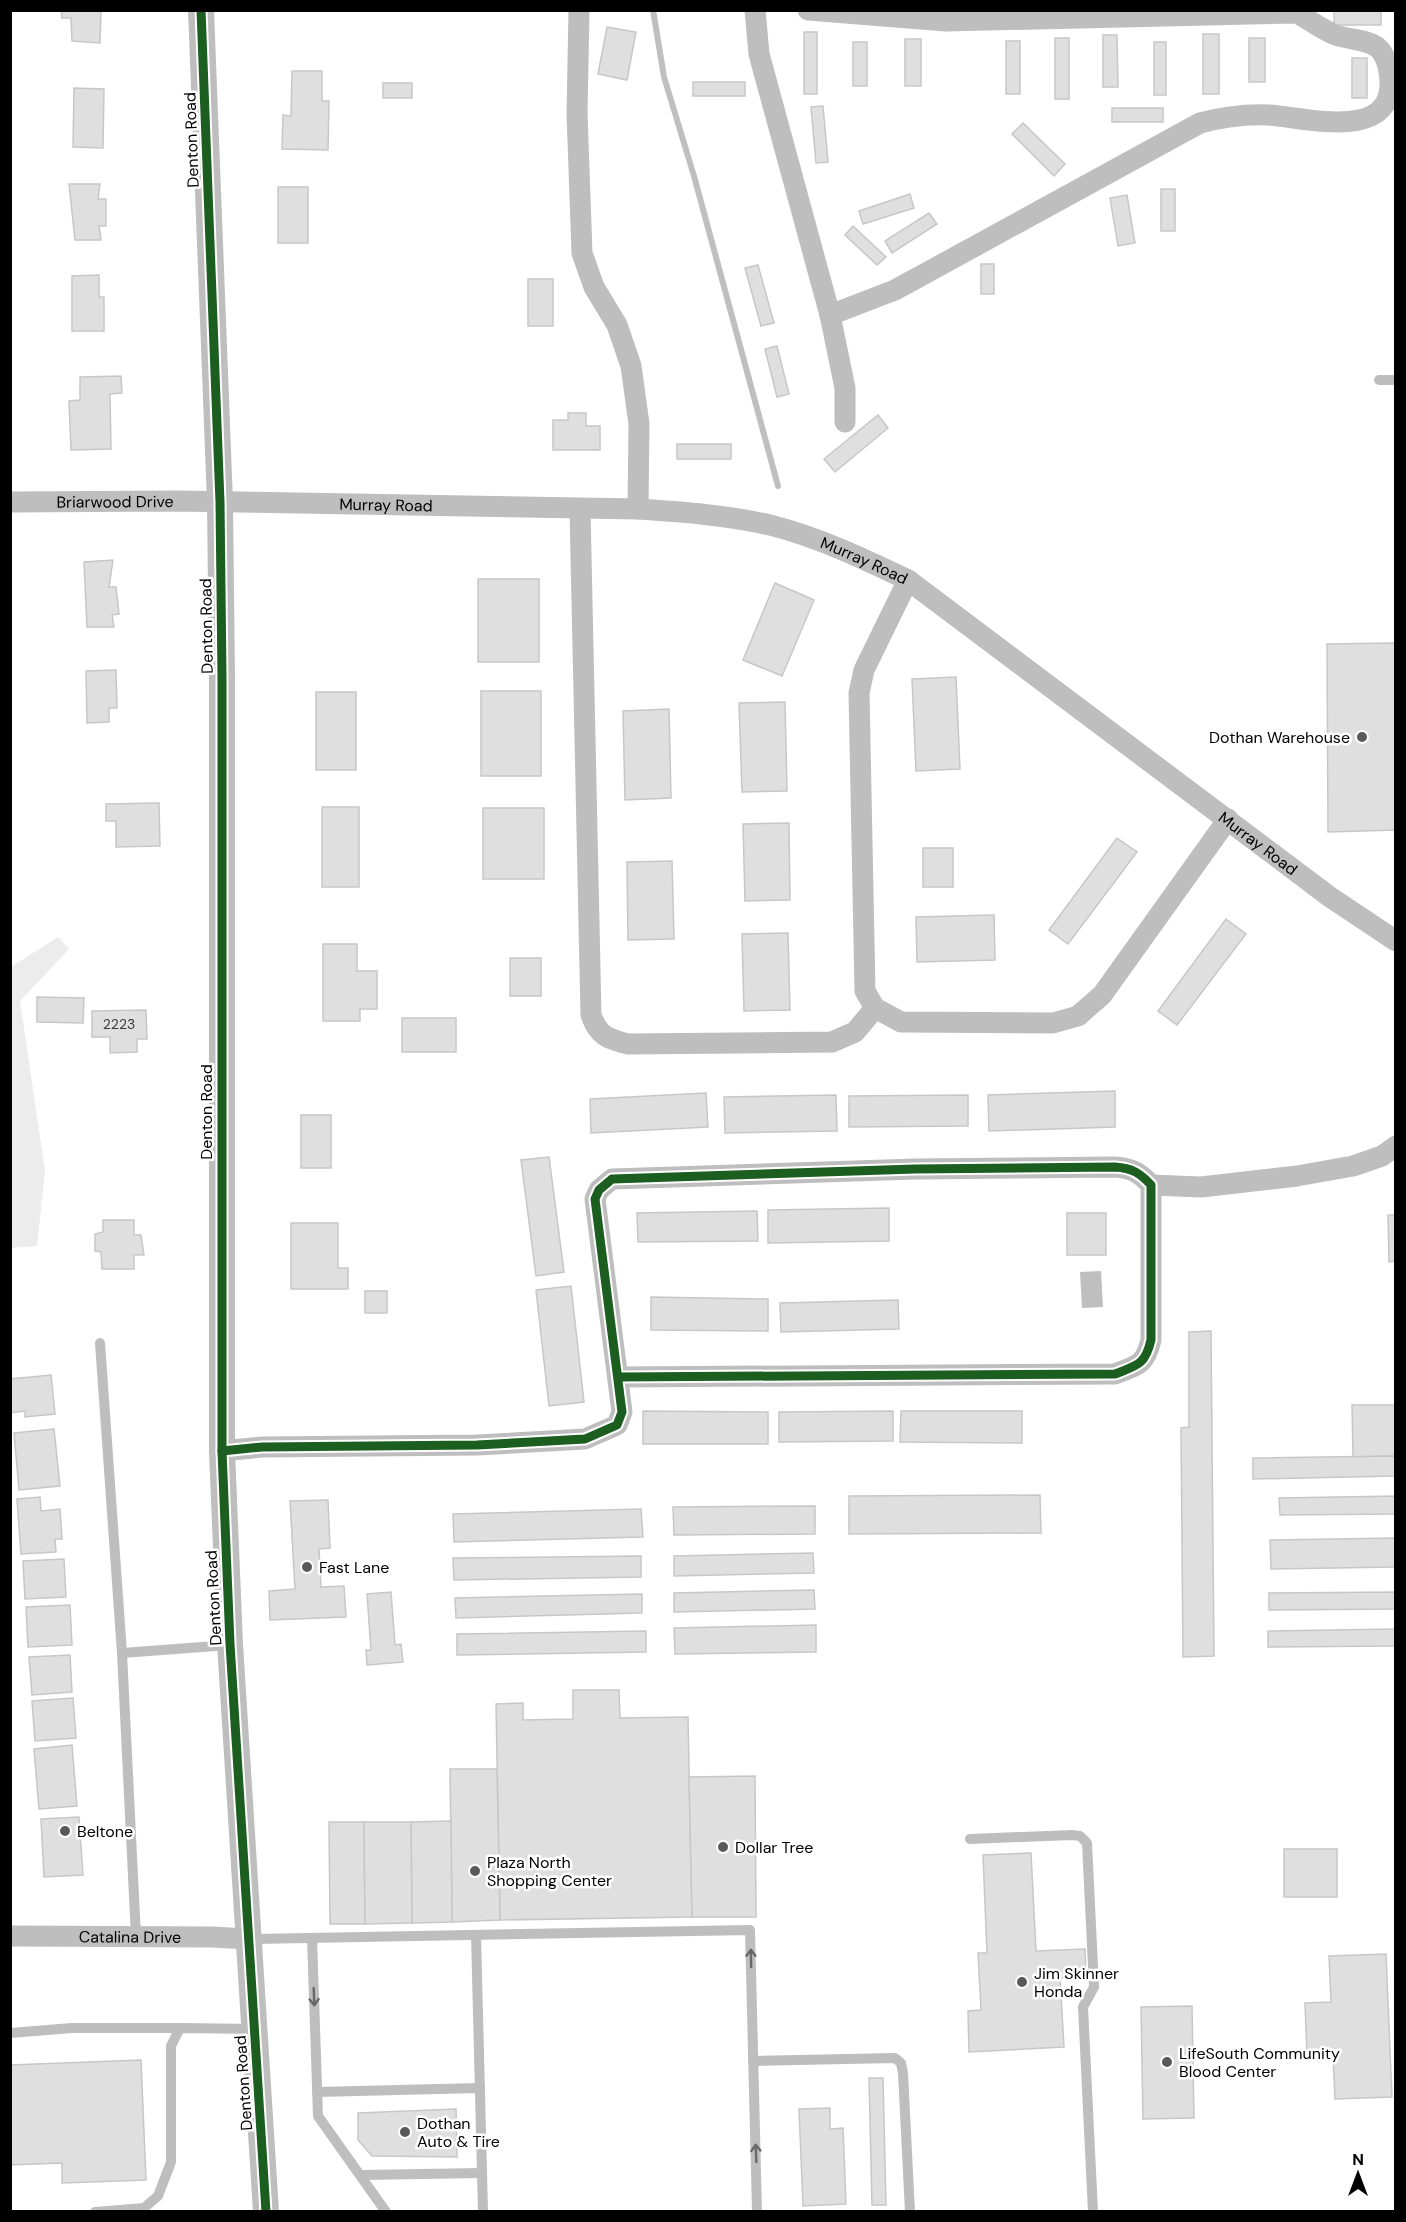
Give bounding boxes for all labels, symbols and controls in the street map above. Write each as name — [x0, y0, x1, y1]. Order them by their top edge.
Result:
street label: Denton Road — [179, 92, 204, 188]
street label: Briarwood Drive — [56, 491, 174, 513]
street label: Murray Road — [339, 494, 433, 516]
street label: Murray Road — [817, 532, 911, 589]
street label: Denton Road — [195, 578, 218, 674]
place label: Dothan Warehouse — [1209, 727, 1350, 748]
marker: Dothan Warehouse — [1355, 730, 1369, 744]
street label: Murray Road — [1214, 807, 1302, 880]
house number: 2223 — [103, 1015, 135, 1033]
street label: Denton Road — [196, 1064, 217, 1160]
street label: Denton Road — [201, 1550, 226, 1646]
place label: Fast Lane — [319, 1557, 389, 1578]
marker: Fast Lane — [300, 1560, 314, 1574]
place label: Beltone — [77, 1821, 133, 1842]
marker: Beltone — [58, 1824, 72, 1838]
place label: Dollar Tree — [735, 1837, 813, 1858]
marker: Dollar Tree — [716, 1840, 730, 1854]
place label: Plaza North Shopping Center — [487, 1852, 612, 1891]
marker: Plaza North Shopping Center — [468, 1864, 482, 1878]
street label: Catalina Drive — [79, 1926, 181, 1948]
one-way arrow — [745, 1949, 756, 1969]
place label: Jim Skinner Honda — [1034, 1963, 1119, 2002]
marker: Jim Skinner Honda — [1015, 1975, 1029, 1989]
one-way arrow — [309, 1986, 320, 2006]
street label: Denton Road — [230, 2035, 257, 2131]
place label: LifeSouth Community Blood Center — [1179, 2043, 1340, 2082]
marker: LifeSouth Community Blood Center — [1160, 2055, 1174, 2069]
place label: Dothan Auto & Tire — [417, 2113, 500, 2152]
marker: Dothan Auto & Tire — [398, 2125, 412, 2139]
one-way arrow — [750, 2144, 761, 2164]
north arrow — [1328, 2144, 1388, 2204]
text: N — [1352, 2149, 1364, 2170]

